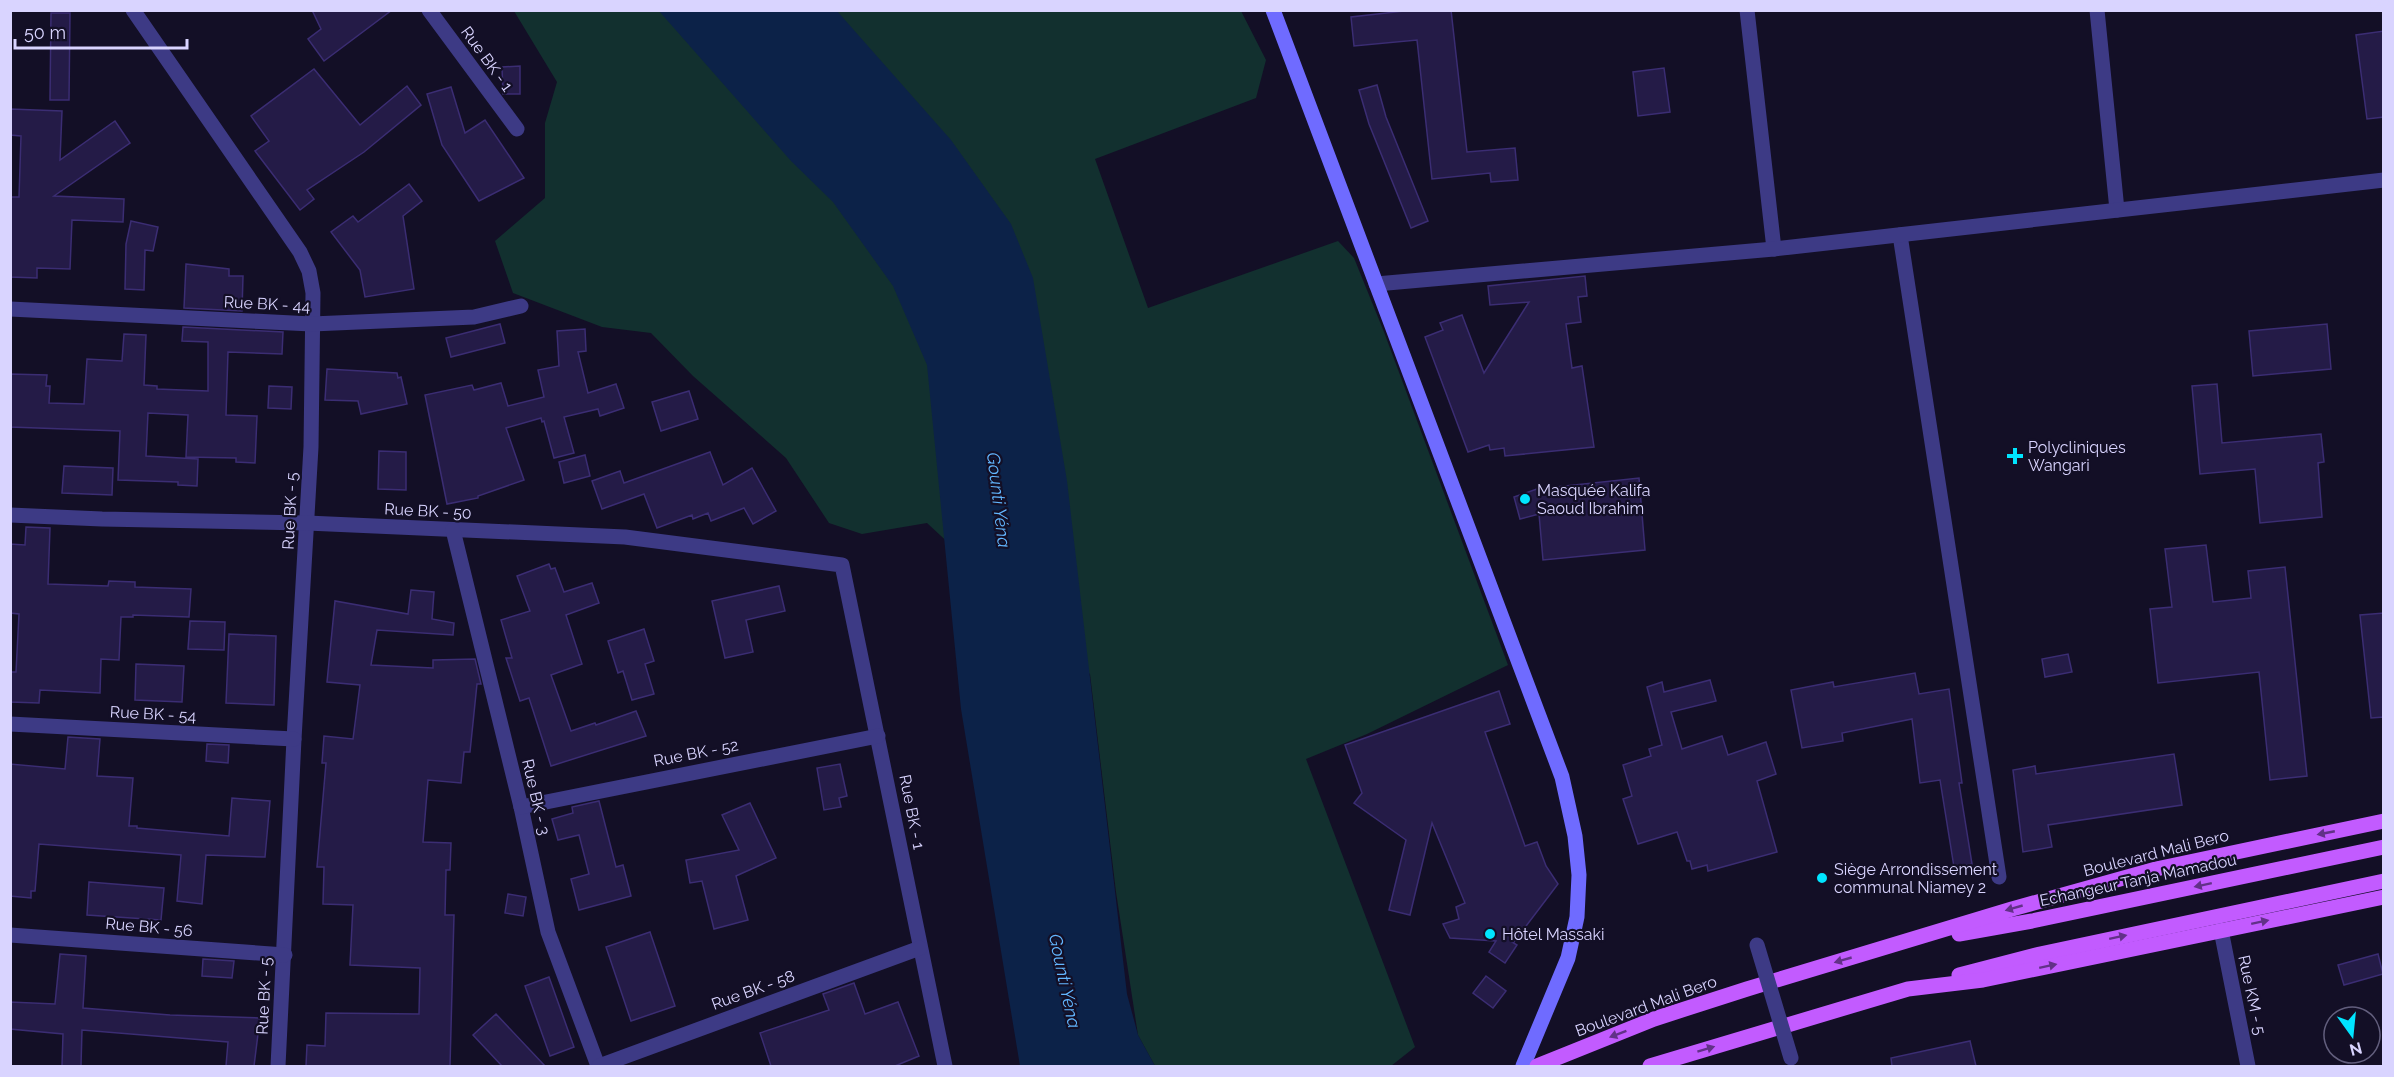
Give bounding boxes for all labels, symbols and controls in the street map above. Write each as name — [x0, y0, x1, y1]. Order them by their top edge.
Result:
scale bar — [15, 12, 188, 50]
text: 50 m — [24, 22, 66, 43]
street label: Rue BK - 1 — [457, 23, 517, 95]
street label: Rue BK - 44 — [223, 292, 311, 316]
place label: Polycliniques Wangari — [2028, 438, 2126, 475]
marker: Polycliniques Wangari — [2006, 447, 2024, 465]
water label: Gounti Yéna — [983, 451, 1015, 549]
street label: Rue BK - 5 — [278, 471, 302, 550]
place label: Masquée Kalifa Saoud Ibrahim — [1537, 481, 1650, 518]
marker: Masquée Kalifa Saoud Ibrahim — [1518, 492, 1532, 506]
street label: Rue BK - 50 — [384, 499, 472, 523]
street label: Rue BK - 54 — [109, 702, 197, 726]
street label: Rue BK - 52 — [652, 735, 740, 771]
street label: Rue BK - 3 — [518, 757, 554, 837]
street label: Rue BK - 1 — [895, 773, 929, 851]
street label: Boulevard Mali Bero — [2081, 826, 2231, 880]
one-way arrow — [2316, 829, 2335, 838]
street label: Echangeur Tanja Mamadou — [2038, 850, 2238, 910]
place label: Siège Arrondissement communal Niamey 2 — [1834, 860, 1998, 897]
marker: Siège Arrondissement communal Niamey 2 — [1815, 871, 1829, 885]
one-way arrow — [2193, 881, 2212, 890]
one-way arrow — [2005, 904, 2023, 913]
street label: Rue BK - 56 — [105, 914, 193, 940]
one-way arrow — [2250, 917, 2269, 926]
place label: Hôtel Massaki — [1502, 925, 1604, 944]
marker: Hôtel Massaki — [1483, 927, 1497, 941]
water label: Gounti Yéna — [1045, 932, 1085, 1030]
one-way arrow — [2108, 932, 2127, 941]
street label: Rue KM - 5 — [2234, 953, 2270, 1037]
street label: Rue BK - 5 — [252, 956, 276, 1035]
one-way arrow — [1834, 956, 1852, 965]
one-way arrow — [2039, 961, 2057, 971]
street label: Rue BK - 58 — [709, 966, 797, 1014]
street label: Boulevard Mali Bero — [1573, 972, 1719, 1040]
north arrow — [2322, 1005, 2382, 1065]
one-way arrow — [1609, 1029, 1627, 1039]
text: N — [2347, 1038, 2364, 1060]
one-way arrow — [1697, 1043, 1715, 1053]

